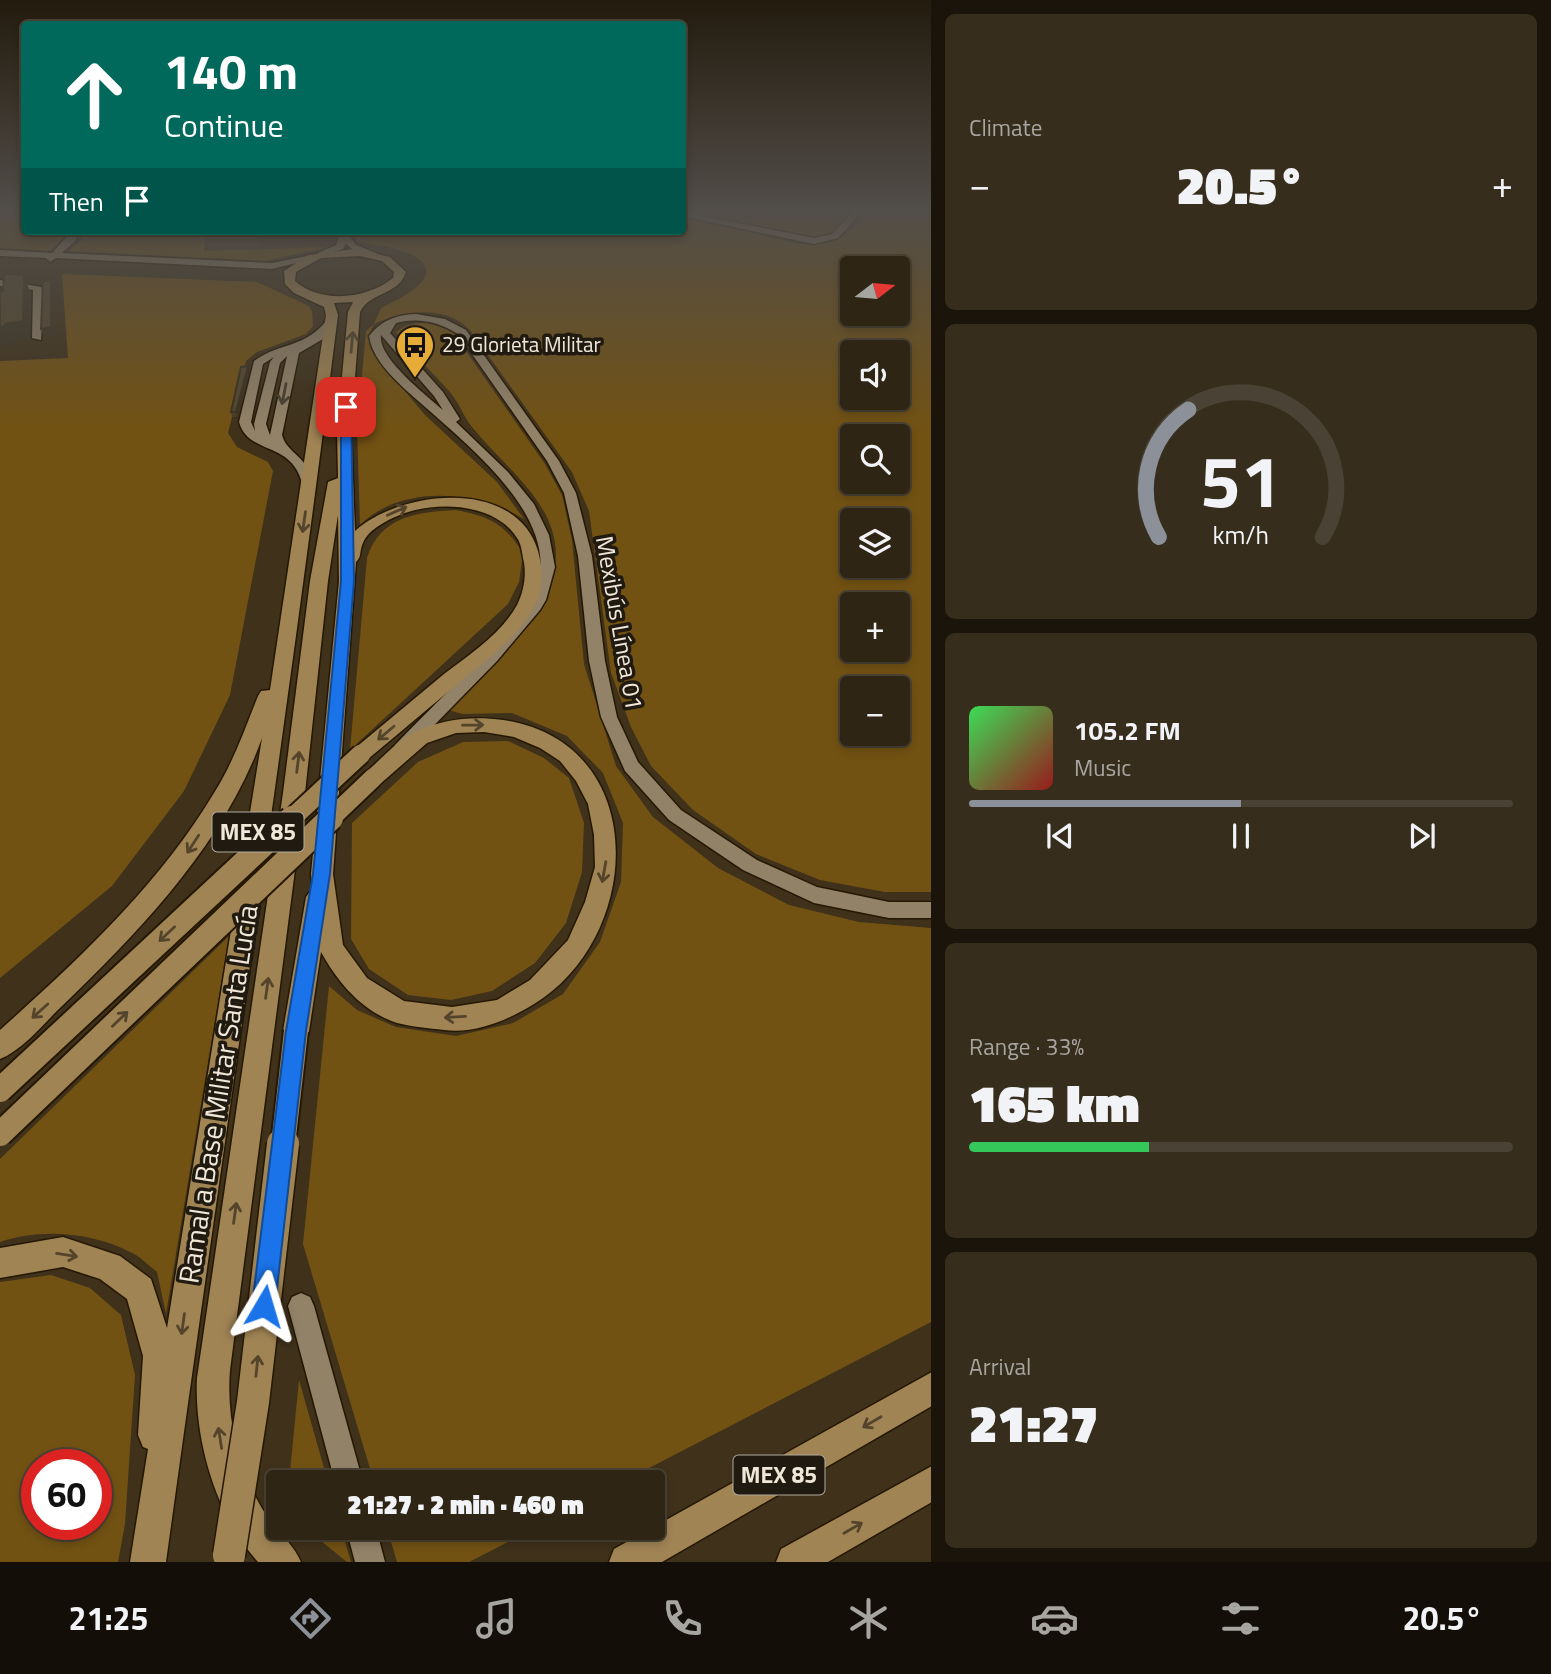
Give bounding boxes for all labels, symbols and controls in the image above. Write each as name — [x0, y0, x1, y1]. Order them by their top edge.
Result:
text: 140 m — [164, 33, 298, 108]
icon: ahead — [49, 49, 140, 140]
text: Continue — [164, 101, 284, 149]
text: Climate — [969, 110, 1042, 145]
text: 20.5° — [1176, 145, 1306, 224]
text: − — [969, 155, 990, 213]
text: + — [1492, 155, 1513, 213]
text: Then — [49, 182, 104, 221]
icon: arrive — [118, 182, 156, 220]
north arrow — [840, 256, 910, 326]
map controls — [840, 256, 910, 746]
bus stop icon: 29 Glorieta Militar — [394, 324, 436, 379]
place label: 29 Glorieta Militar — [442, 328, 601, 360]
one-way arrow — [346, 331, 359, 353]
button: sound — [840, 340, 910, 410]
pin — [316, 377, 376, 437]
one-way arrow — [276, 382, 290, 405]
icon: arrive — [327, 388, 365, 426]
button: search — [840, 424, 910, 494]
text: 51 — [1200, 426, 1282, 536]
one-way arrow — [386, 504, 407, 517]
button: layers — [840, 508, 910, 578]
one-way arrow — [298, 510, 311, 533]
text: km/h — [1213, 516, 1269, 554]
street label: Mexibús Línea 01 — [587, 533, 653, 713]
button: + — [840, 592, 910, 662]
button: − — [840, 676, 910, 746]
text: 105.2 FM — [1074, 711, 1181, 750]
one-way arrow — [461, 719, 484, 732]
one-way arrow — [378, 725, 396, 740]
text: Music — [1074, 750, 1131, 785]
one-way arrow — [291, 751, 304, 774]
road number: MEX 85 — [212, 812, 304, 852]
icon: previous — [1041, 817, 1079, 855]
icon: pause — [1222, 817, 1260, 855]
icon: next — [1403, 817, 1441, 855]
one-way arrow — [186, 833, 200, 853]
one-way arrow — [597, 860, 610, 883]
street label: Ramal a Base Militar Santa Lucía — [166, 902, 269, 1286]
one-way arrow — [159, 925, 176, 942]
one-way arrow — [260, 977, 273, 999]
one-way arrow — [31, 1003, 49, 1019]
one-way arrow — [111, 1011, 128, 1028]
one-way arrow — [444, 1011, 467, 1024]
text: Range · 33% — [969, 1029, 1084, 1064]
text: 165 km — [969, 1063, 1140, 1142]
one-way arrow — [229, 1202, 242, 1225]
one-way arrow — [55, 1249, 78, 1262]
position arrow — [227, 1269, 301, 1343]
one-way arrow — [177, 1312, 190, 1335]
text: Arrival — [969, 1349, 1031, 1384]
one-way arrow — [250, 1355, 263, 1378]
text: 21:27 — [969, 1383, 1098, 1462]
one-way arrow — [863, 1415, 883, 1429]
one-way arrow — [213, 1428, 226, 1450]
speed limit sign: 60 — [21, 1449, 112, 1540]
road number: MEX 85 — [734, 1456, 824, 1494]
text: 21:27 · 2 min · 460 m — [347, 1485, 584, 1524]
one-way arrow — [843, 1521, 863, 1535]
text: 21:25 — [69, 1594, 148, 1642]
icon: directions — [286, 1594, 335, 1643]
icon: music — [472, 1594, 521, 1643]
icon: phone — [658, 1594, 707, 1643]
icon: climate — [844, 1594, 893, 1643]
icon: car — [1030, 1594, 1079, 1643]
icon: filters — [1216, 1594, 1265, 1643]
text: 20.5° — [1403, 1594, 1482, 1642]

